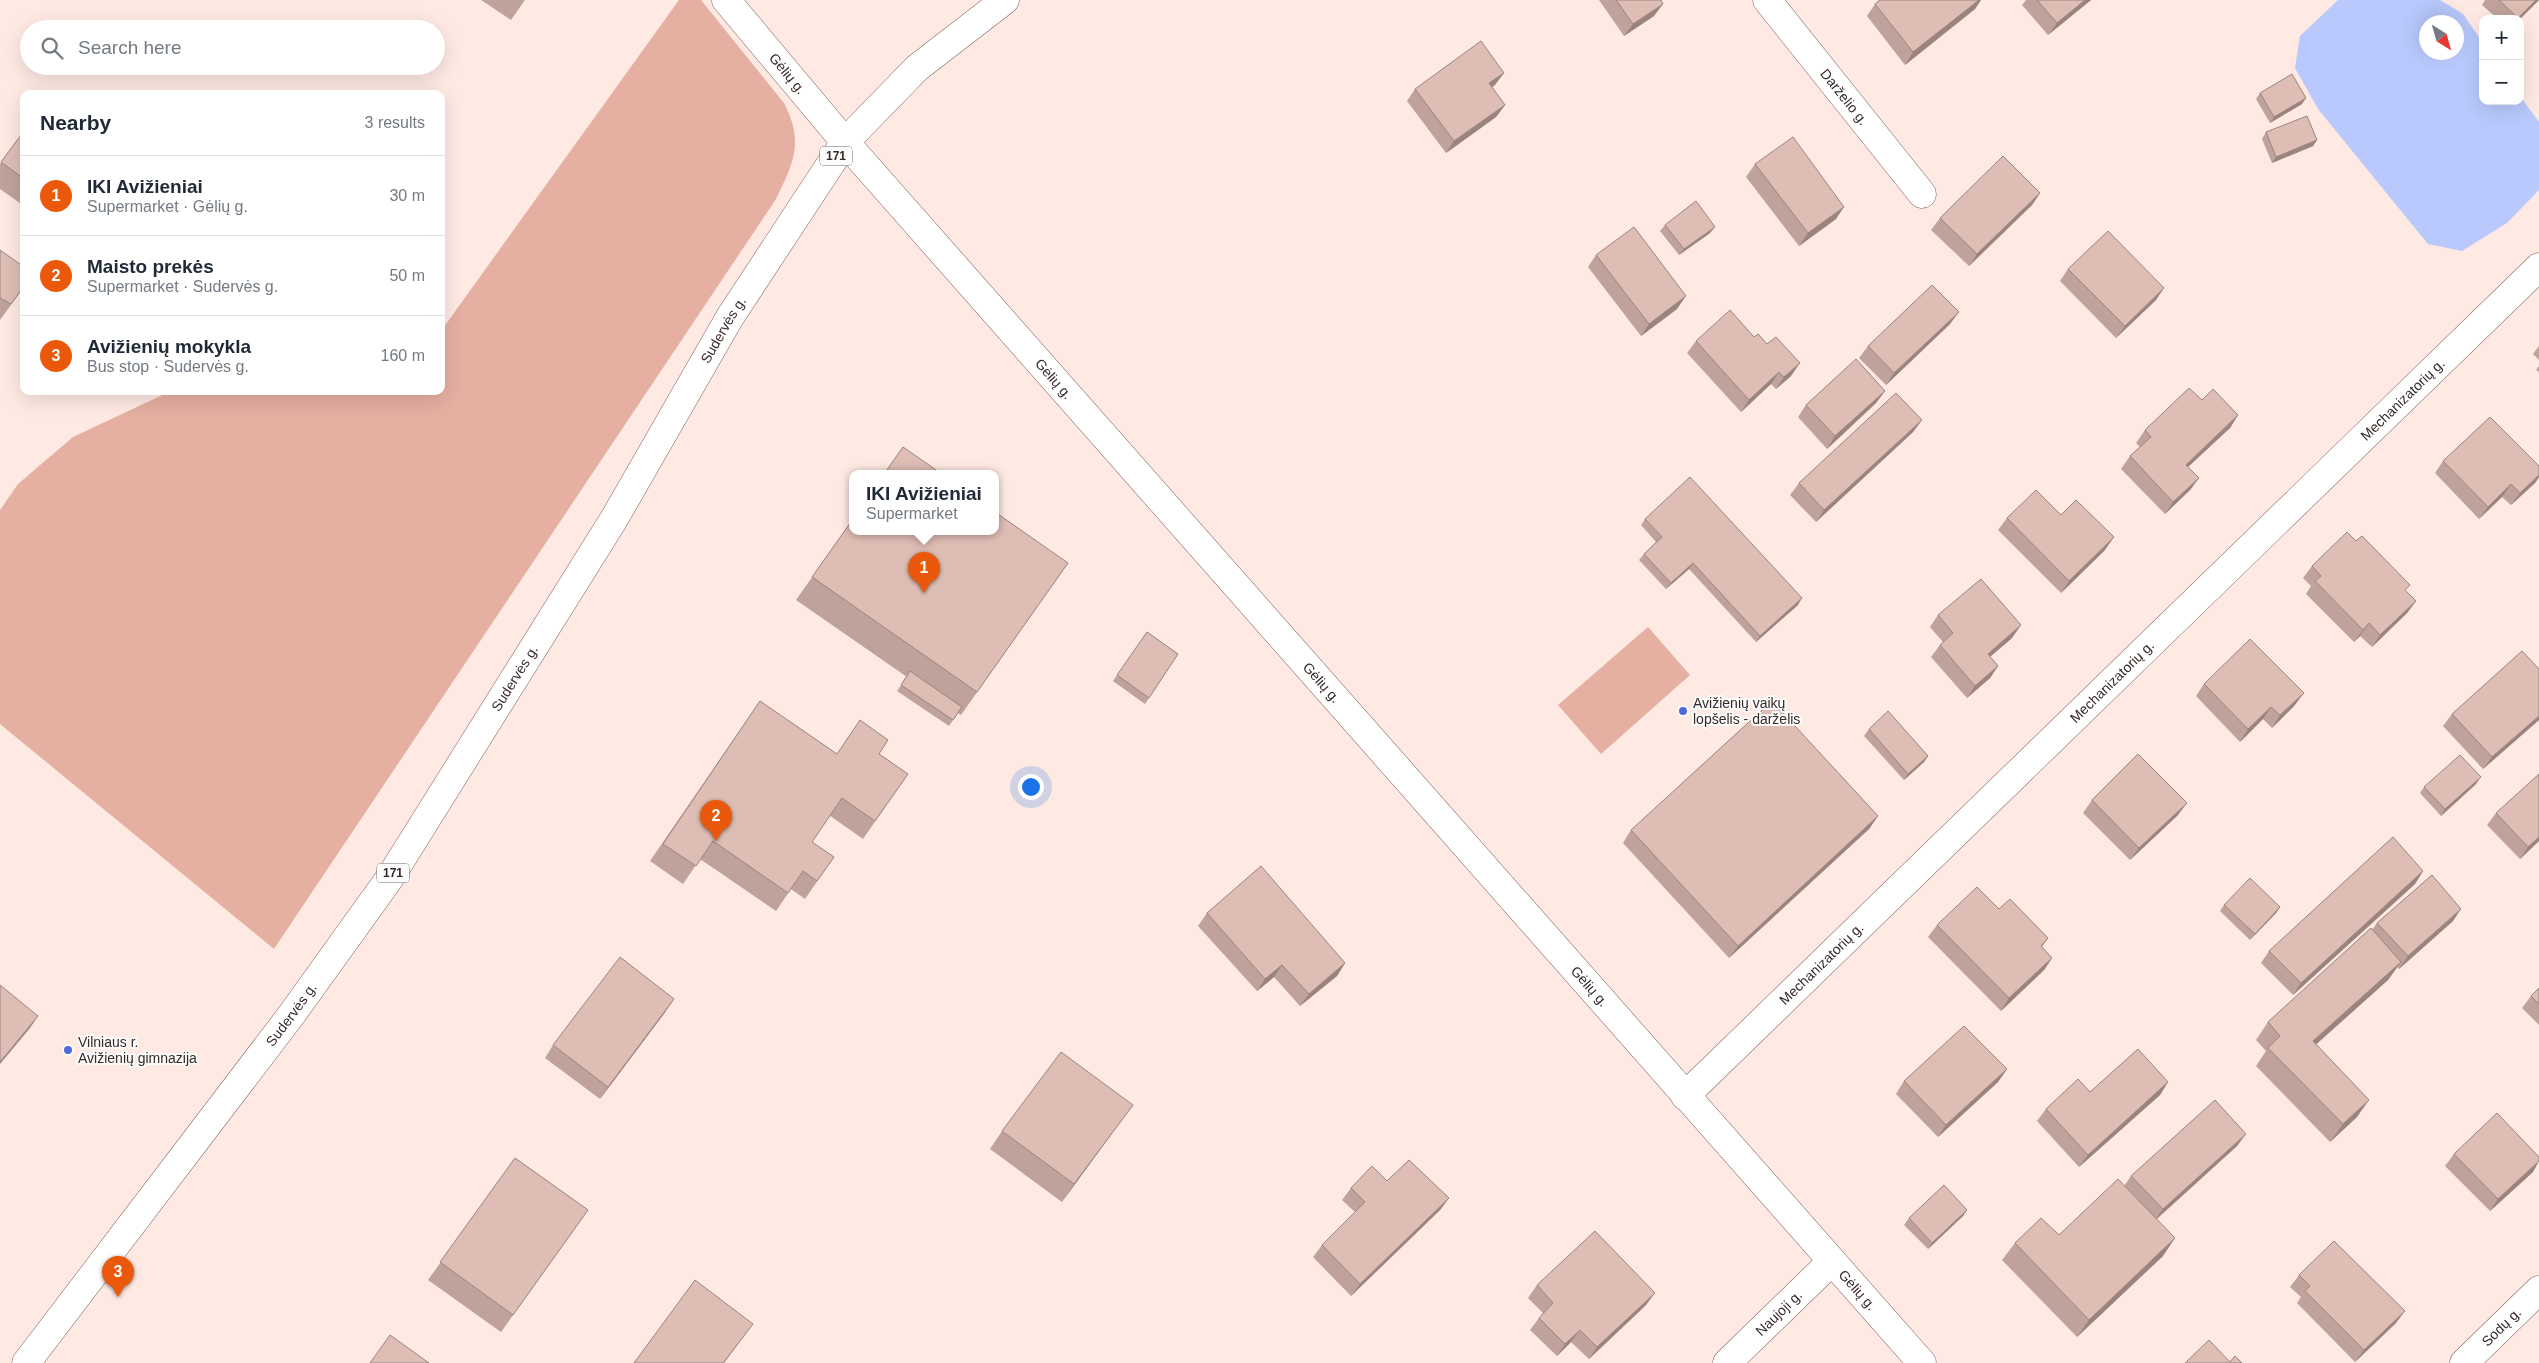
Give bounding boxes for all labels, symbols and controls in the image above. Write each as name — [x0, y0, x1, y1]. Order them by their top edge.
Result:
north arrow — [2419, 15, 2464, 60]
map controls — [2479, 15, 2524, 105]
button: + — [2479, 15, 2524, 60]
search box — [20, 20, 445, 75]
icon: search — [38, 34, 66, 62]
text: Search here — [78, 37, 182, 58]
street label: Gėlių g. — [766, 50, 809, 97]
button: − — [2479, 60, 2524, 105]
street label: Darželio g. — [1817, 66, 1872, 128]
text: Nearby — [40, 111, 111, 134]
text: 3 results — [365, 114, 425, 131]
road number: 171 — [820, 146, 852, 166]
text: IKI Avižieniai — [87, 176, 203, 197]
text: 1 — [52, 187, 60, 204]
text: 30 m — [389, 187, 425, 204]
text: Supermarket · Gėlių g. — [87, 198, 248, 215]
text: Maisto prekės — [87, 256, 214, 277]
text: 2 — [52, 267, 60, 284]
text: 50 m — [389, 267, 425, 284]
text: Supermarket · Sudervės g. — [87, 278, 278, 295]
street label: Sudervės g. — [697, 293, 749, 366]
text: Avižienių mokykla — [87, 336, 251, 357]
text: 3 — [52, 347, 60, 364]
text: 160 m — [381, 347, 425, 364]
street label: Gėlių g. — [1032, 355, 1076, 402]
street label: Mechanizatorių g. — [2357, 355, 2448, 444]
text: Bus stop · Sudervės g. — [87, 358, 249, 375]
popup — [849, 470, 999, 535]
text: IKI Avižieniai — [866, 483, 982, 504]
text: Supermarket — [866, 505, 958, 522]
pin: 1 — [908, 552, 940, 593]
street label: Mechanizatorių g. — [2067, 637, 2157, 726]
street label: Sudervės g. — [488, 642, 541, 714]
street label: Gėlių g. — [1300, 659, 1344, 706]
place label: Avižienių vaikų lopšelis - darželis — [1693, 695, 1800, 727]
marker: Avižienių vaikų lopšelis - darželis — [1677, 705, 1689, 717]
your location — [1018, 774, 1044, 800]
pin: 2 — [700, 800, 732, 841]
road number: 171 — [377, 864, 409, 882]
street label: Mechanizatorių g. — [1776, 919, 1867, 1008]
street label: Gėlių g. — [1568, 963, 1612, 1010]
street label: Sudervės g. — [262, 980, 320, 1049]
place label: Vilniaus r. Avižienių gimnazija — [78, 1034, 197, 1066]
marker: Vilniaus r. Avižienių gimnazija — [62, 1044, 74, 1056]
pin: 3 — [102, 1256, 134, 1297]
street label: Gėlių g. — [1836, 1267, 1880, 1313]
street label: Naujoji g. — [1752, 1287, 1805, 1339]
street label: Sodų g. — [2478, 1304, 2524, 1349]

